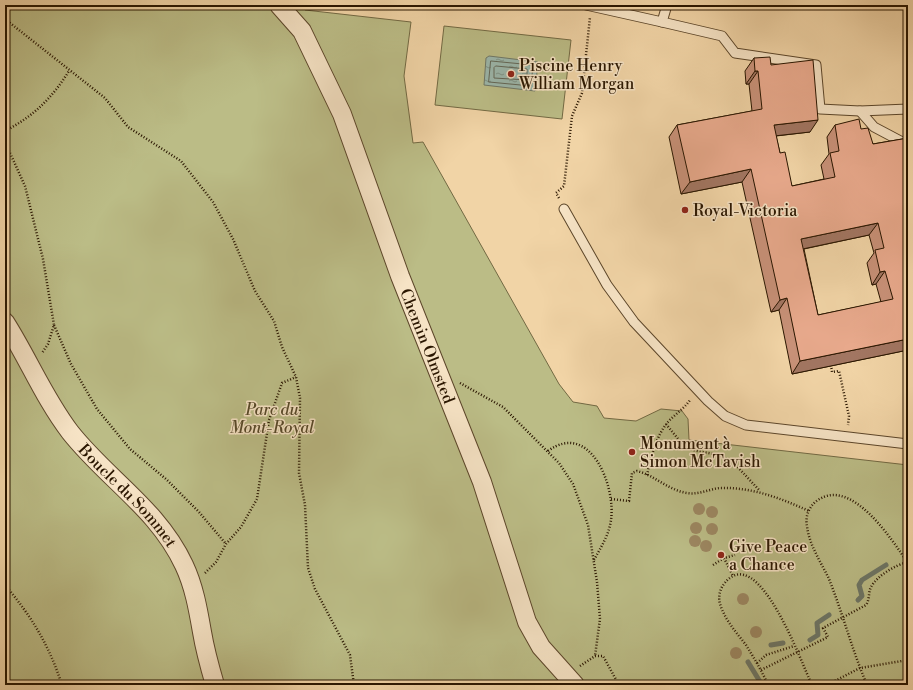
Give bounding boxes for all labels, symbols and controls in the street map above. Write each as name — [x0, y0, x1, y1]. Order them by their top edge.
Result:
place label: Piscine Henry William Morgan — [518, 56, 635, 94]
marker: Piscine Henry William Morgan — [506, 69, 516, 79]
place label: Royal-Victoria — [693, 201, 798, 221]
marker: Royal-Victoria — [680, 205, 690, 215]
street label: Chemin Olmsted — [395, 286, 459, 406]
park label: Parc du Mont-Royal — [230, 400, 315, 438]
place label: Monument à Simon McTavish — [640, 434, 761, 472]
street label: Boucle du Sommet — [73, 439, 181, 552]
marker: Monument à Simon McTavish — [627, 447, 637, 457]
place label: Give Peace a Chance — [729, 537, 807, 575]
marker: Give Peace a Chance — [716, 550, 726, 560]

